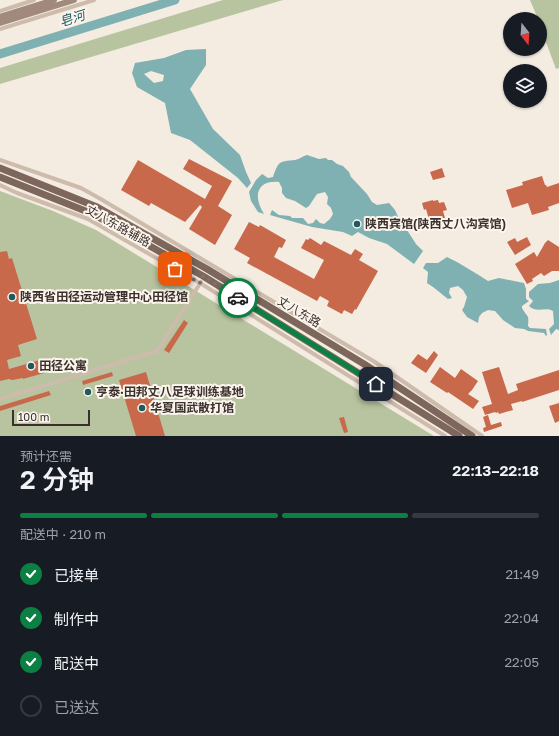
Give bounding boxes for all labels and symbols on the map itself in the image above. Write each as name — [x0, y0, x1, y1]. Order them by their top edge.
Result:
water label: 皂河 — [57, 6, 90, 29]
north arrow — [503, 12, 547, 56]
street label: 丈八东路辅路 — [83, 202, 153, 250]
place label: 陕西宾馆(陕西丈八沟宾馆) — [365, 216, 506, 231]
marker: 陕西宾馆(陕西丈八沟宾馆) — [352, 219, 362, 229]
pin — [158, 252, 192, 286]
courier — [218, 278, 258, 318]
place label: 陕西省田径运动管理中心田径馆 — [20, 289, 188, 304]
marker: 陕西省田径运动管理中心田径馆 — [7, 292, 17, 302]
street label: 丈八东路 — [275, 293, 324, 330]
place label: 田径公寓 — [39, 358, 87, 373]
marker: 田径公寓 — [26, 361, 36, 371]
pin — [359, 367, 393, 401]
place label: 亨泰·田邦丈八足球训练基地 — [96, 384, 244, 399]
marker: 亨泰·田邦丈八足球训练基地 — [83, 387, 93, 397]
place label: 华夏国武散打馆 — [150, 400, 234, 415]
marker: 华夏国武散打馆 — [137, 403, 147, 413]
scale bar — [12, 408, 90, 427]

